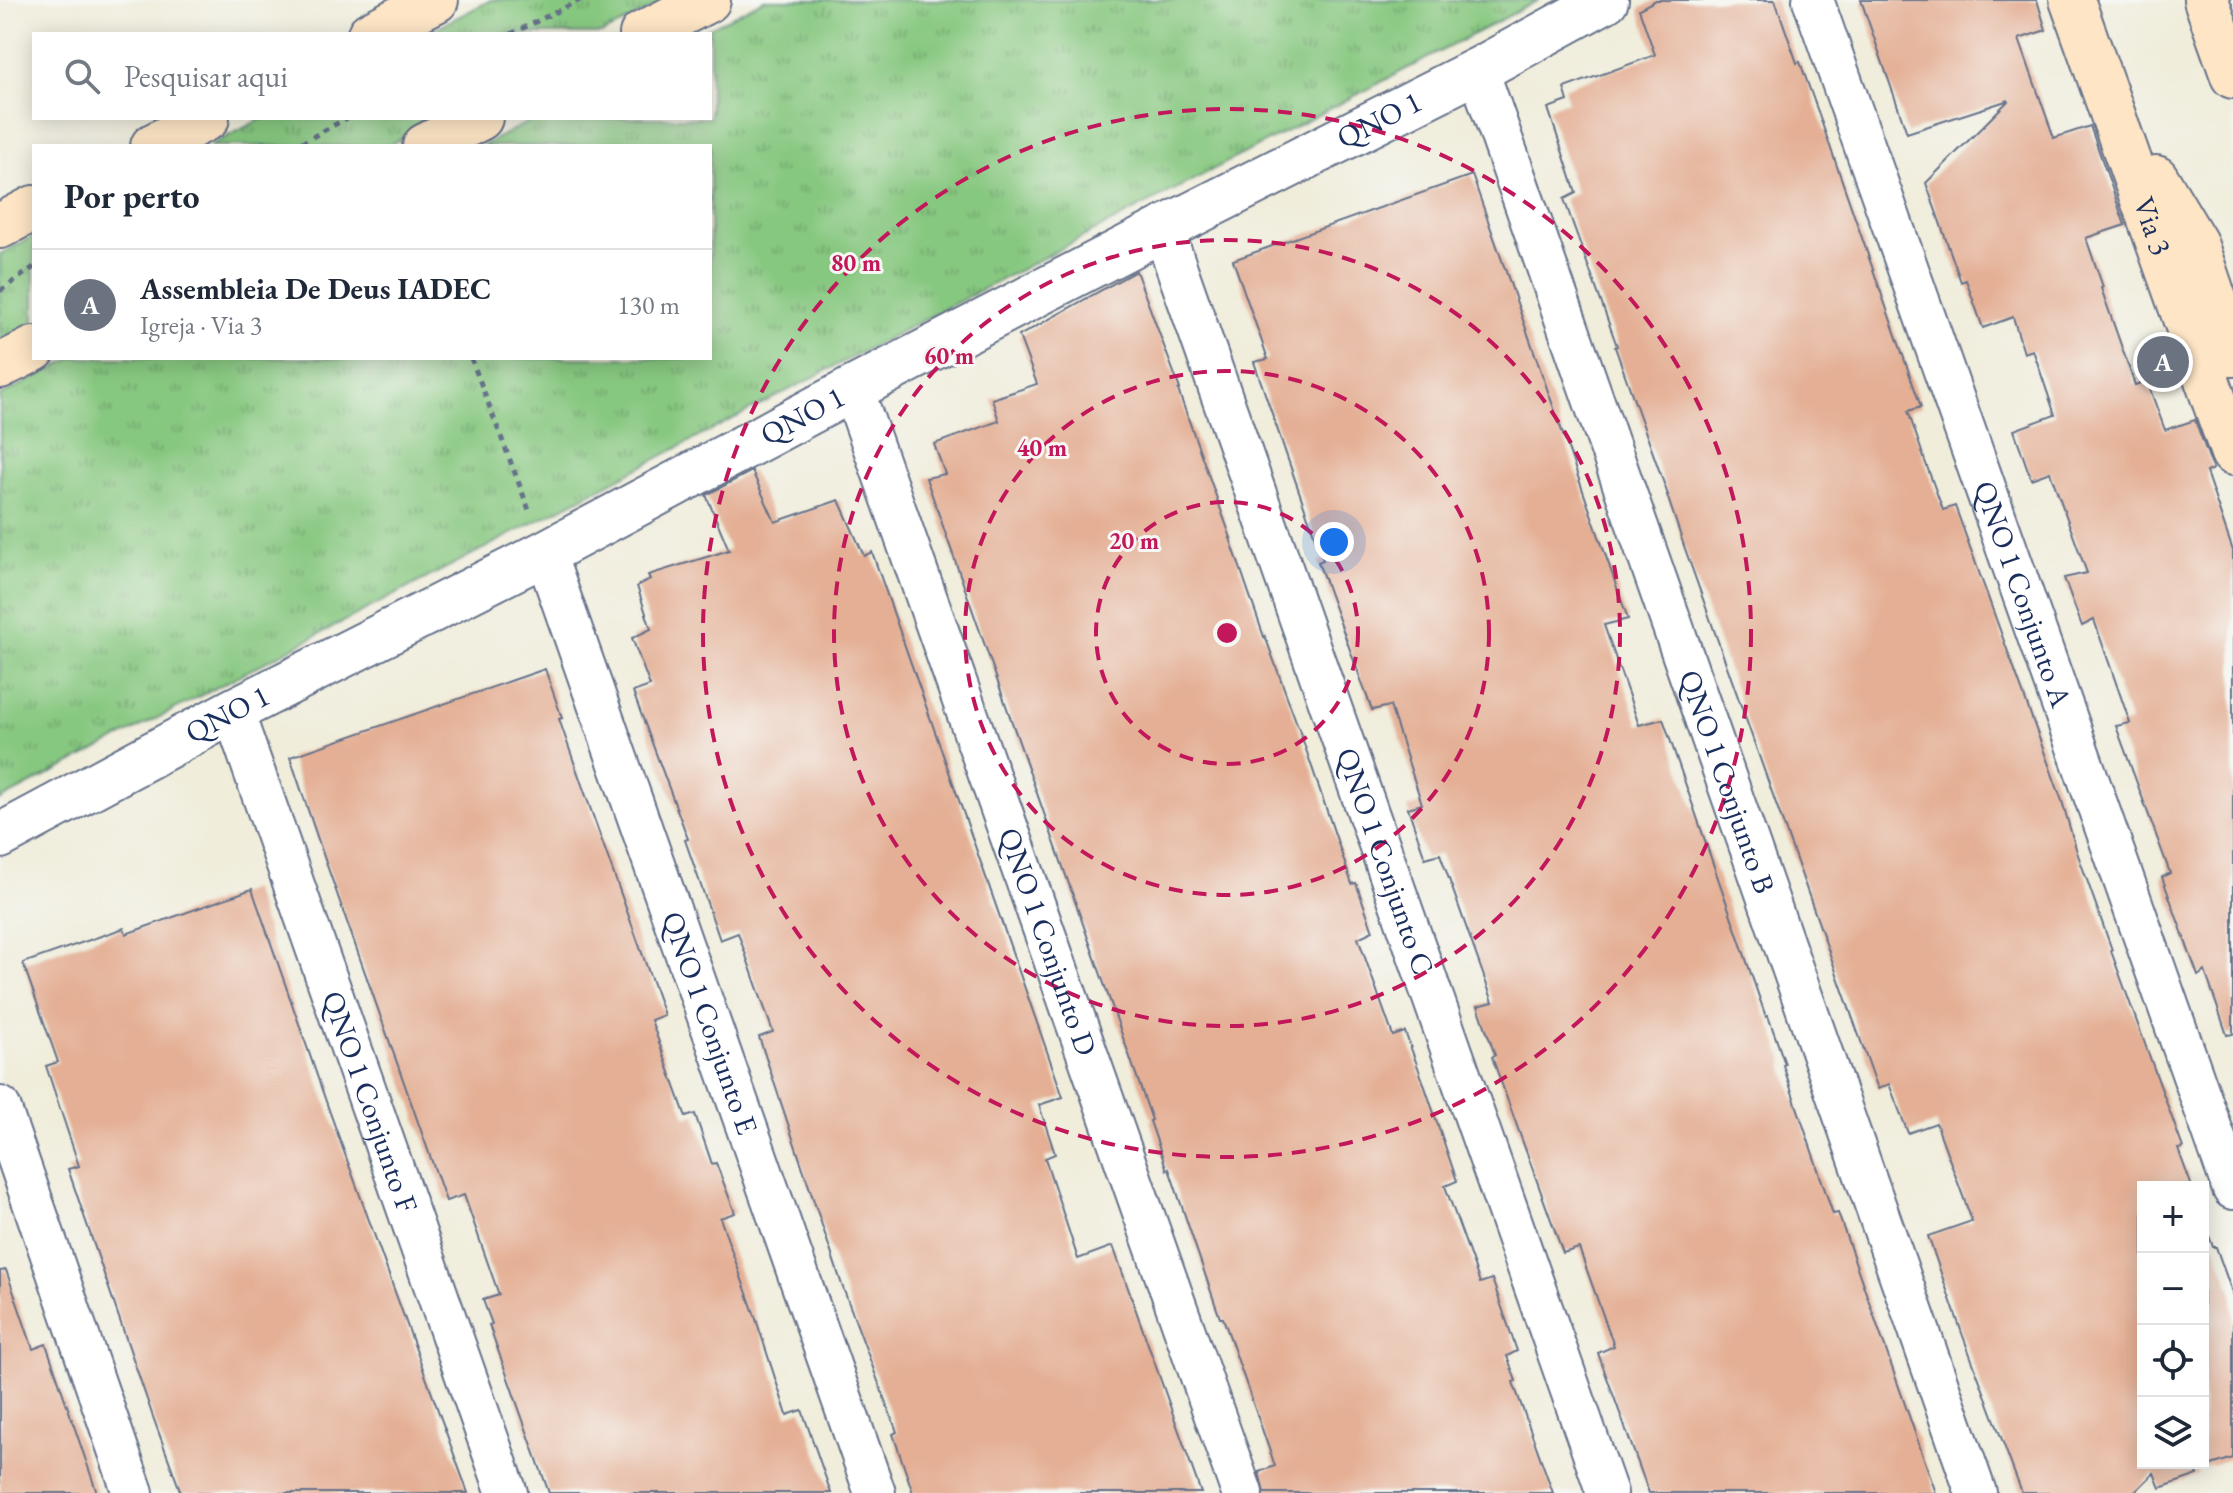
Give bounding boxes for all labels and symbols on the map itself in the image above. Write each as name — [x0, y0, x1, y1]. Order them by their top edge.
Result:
street label: QNO 1 — [1330, 82, 1428, 157]
street label: Via 3 — [2125, 192, 2181, 260]
text: 80 m — [831, 247, 881, 278]
pin: A — [2137, 332, 2189, 392]
text: 60 m — [924, 340, 974, 371]
street label: QNO 1 — [754, 377, 851, 454]
text: 40 m — [1017, 432, 1067, 463]
street label: QNO 1 Conjunto A — [1965, 475, 2081, 713]
your location — [1314, 522, 1354, 562]
text: 20 m — [1109, 525, 1159, 556]
centre of rings — [1213, 619, 1241, 647]
street label: QNO 1 Conjunto B — [1670, 664, 1785, 899]
street label: QNO 1 — [178, 676, 276, 752]
street label: QNO 1 Conjunto C — [1328, 742, 1443, 980]
street label: QNO 1 Conjunto D — [990, 822, 1106, 1061]
street label: QNO 1 Conjunto E — [653, 906, 768, 1139]
street label: QNO 1 Conjunto F — [314, 986, 427, 1217]

